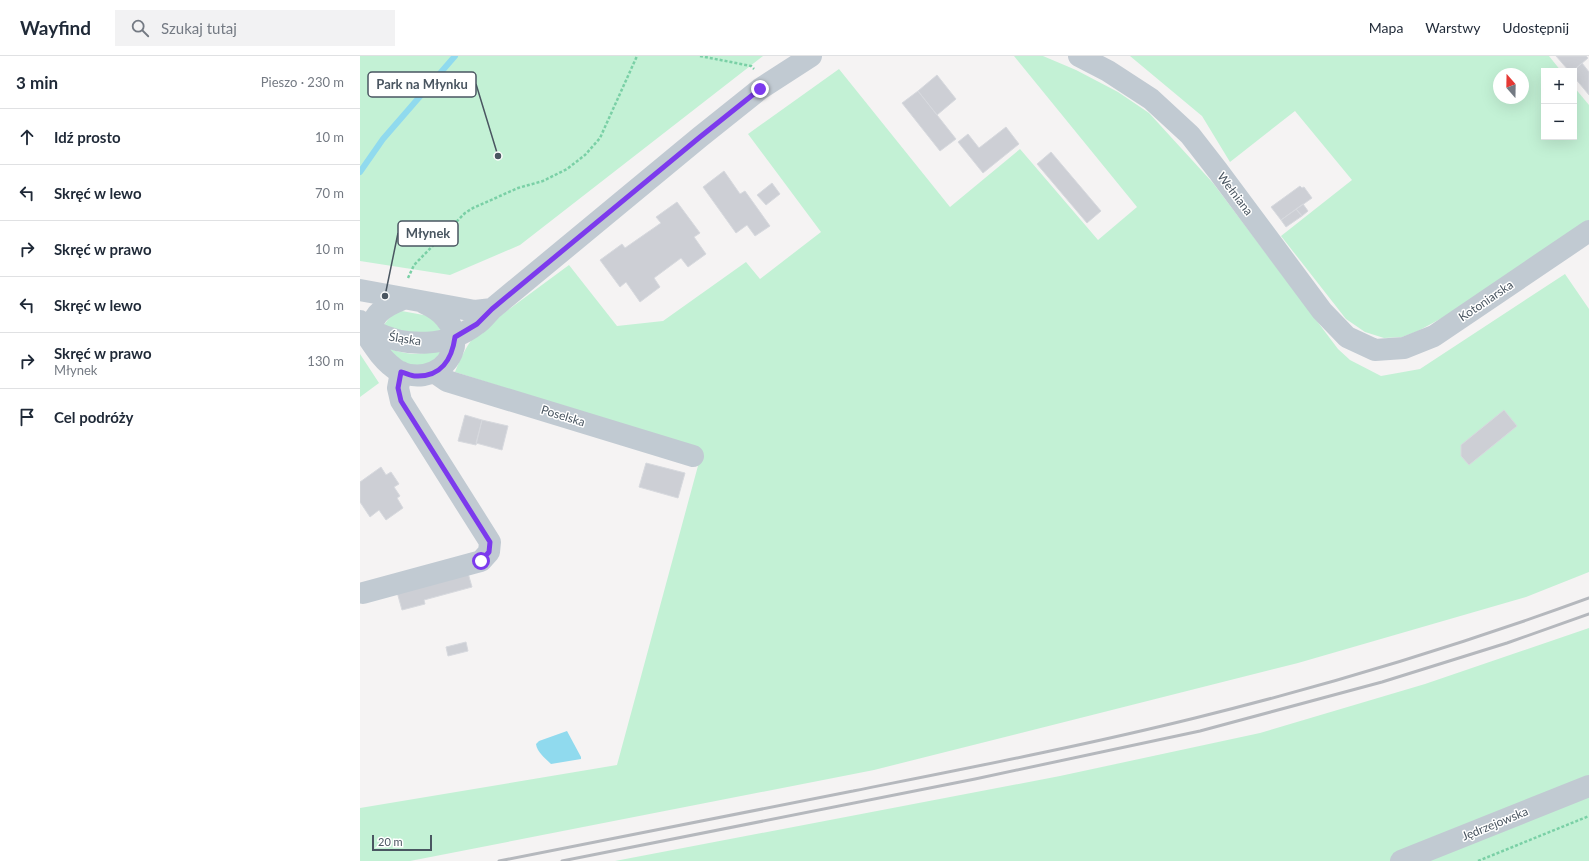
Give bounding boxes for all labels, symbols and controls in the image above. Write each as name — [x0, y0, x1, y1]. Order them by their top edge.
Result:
search box — [115, 10, 395, 46]
text: Wayfind — [20, 16, 91, 39]
icon: search — [129, 17, 151, 39]
text: Szukaj tutaj — [161, 19, 237, 37]
text: Mapa — [1369, 19, 1403, 36]
text: Warstwy — [1425, 19, 1480, 36]
text: Udostępnij — [1502, 19, 1569, 36]
north arrow — [1493, 68, 1529, 104]
map controls — [1541, 68, 1577, 140]
button: + — [1541, 68, 1577, 104]
text: 3 min — [16, 72, 58, 93]
callout: Park na Młynku — [368, 72, 476, 97]
text: Pieszo · 230 m — [261, 74, 344, 90]
text: Park na Młynku — [376, 76, 468, 92]
route end — [751, 80, 769, 98]
button: − — [1541, 104, 1577, 140]
icon: ahead — [16, 126, 38, 148]
text: Idź prosto — [54, 128, 121, 146]
text: 10 m — [315, 129, 344, 145]
street label: Wełniana — [1214, 169, 1256, 218]
icon: left — [16, 182, 38, 204]
text: Skręć w lewo — [54, 184, 142, 202]
text: 70 m — [315, 185, 344, 201]
callout: Młynek — [398, 221, 458, 246]
text: Młynek — [406, 225, 450, 241]
icon: right — [16, 238, 38, 260]
text: Skręć w prawo — [54, 240, 152, 258]
text: 10 m — [315, 241, 344, 257]
street label: Kotoniarska — [1456, 277, 1516, 324]
icon: left — [16, 294, 38, 316]
text: Skręć w lewo — [54, 296, 142, 314]
text: 10 m — [315, 297, 344, 313]
street label: Śląska — [388, 329, 422, 348]
text: Skręć w prawo — [54, 344, 152, 362]
icon: right — [16, 350, 38, 372]
text: 130 m — [307, 353, 344, 369]
text: Młynek — [54, 362, 97, 378]
street label: Poselska — [539, 402, 587, 429]
icon: arrive — [16, 406, 38, 428]
text: Cel podróży — [54, 408, 133, 426]
route start — [472, 552, 490, 570]
street label: Jędrzejowska — [1459, 803, 1530, 844]
scale bar — [372, 833, 432, 852]
text: 20 m — [378, 835, 403, 848]

